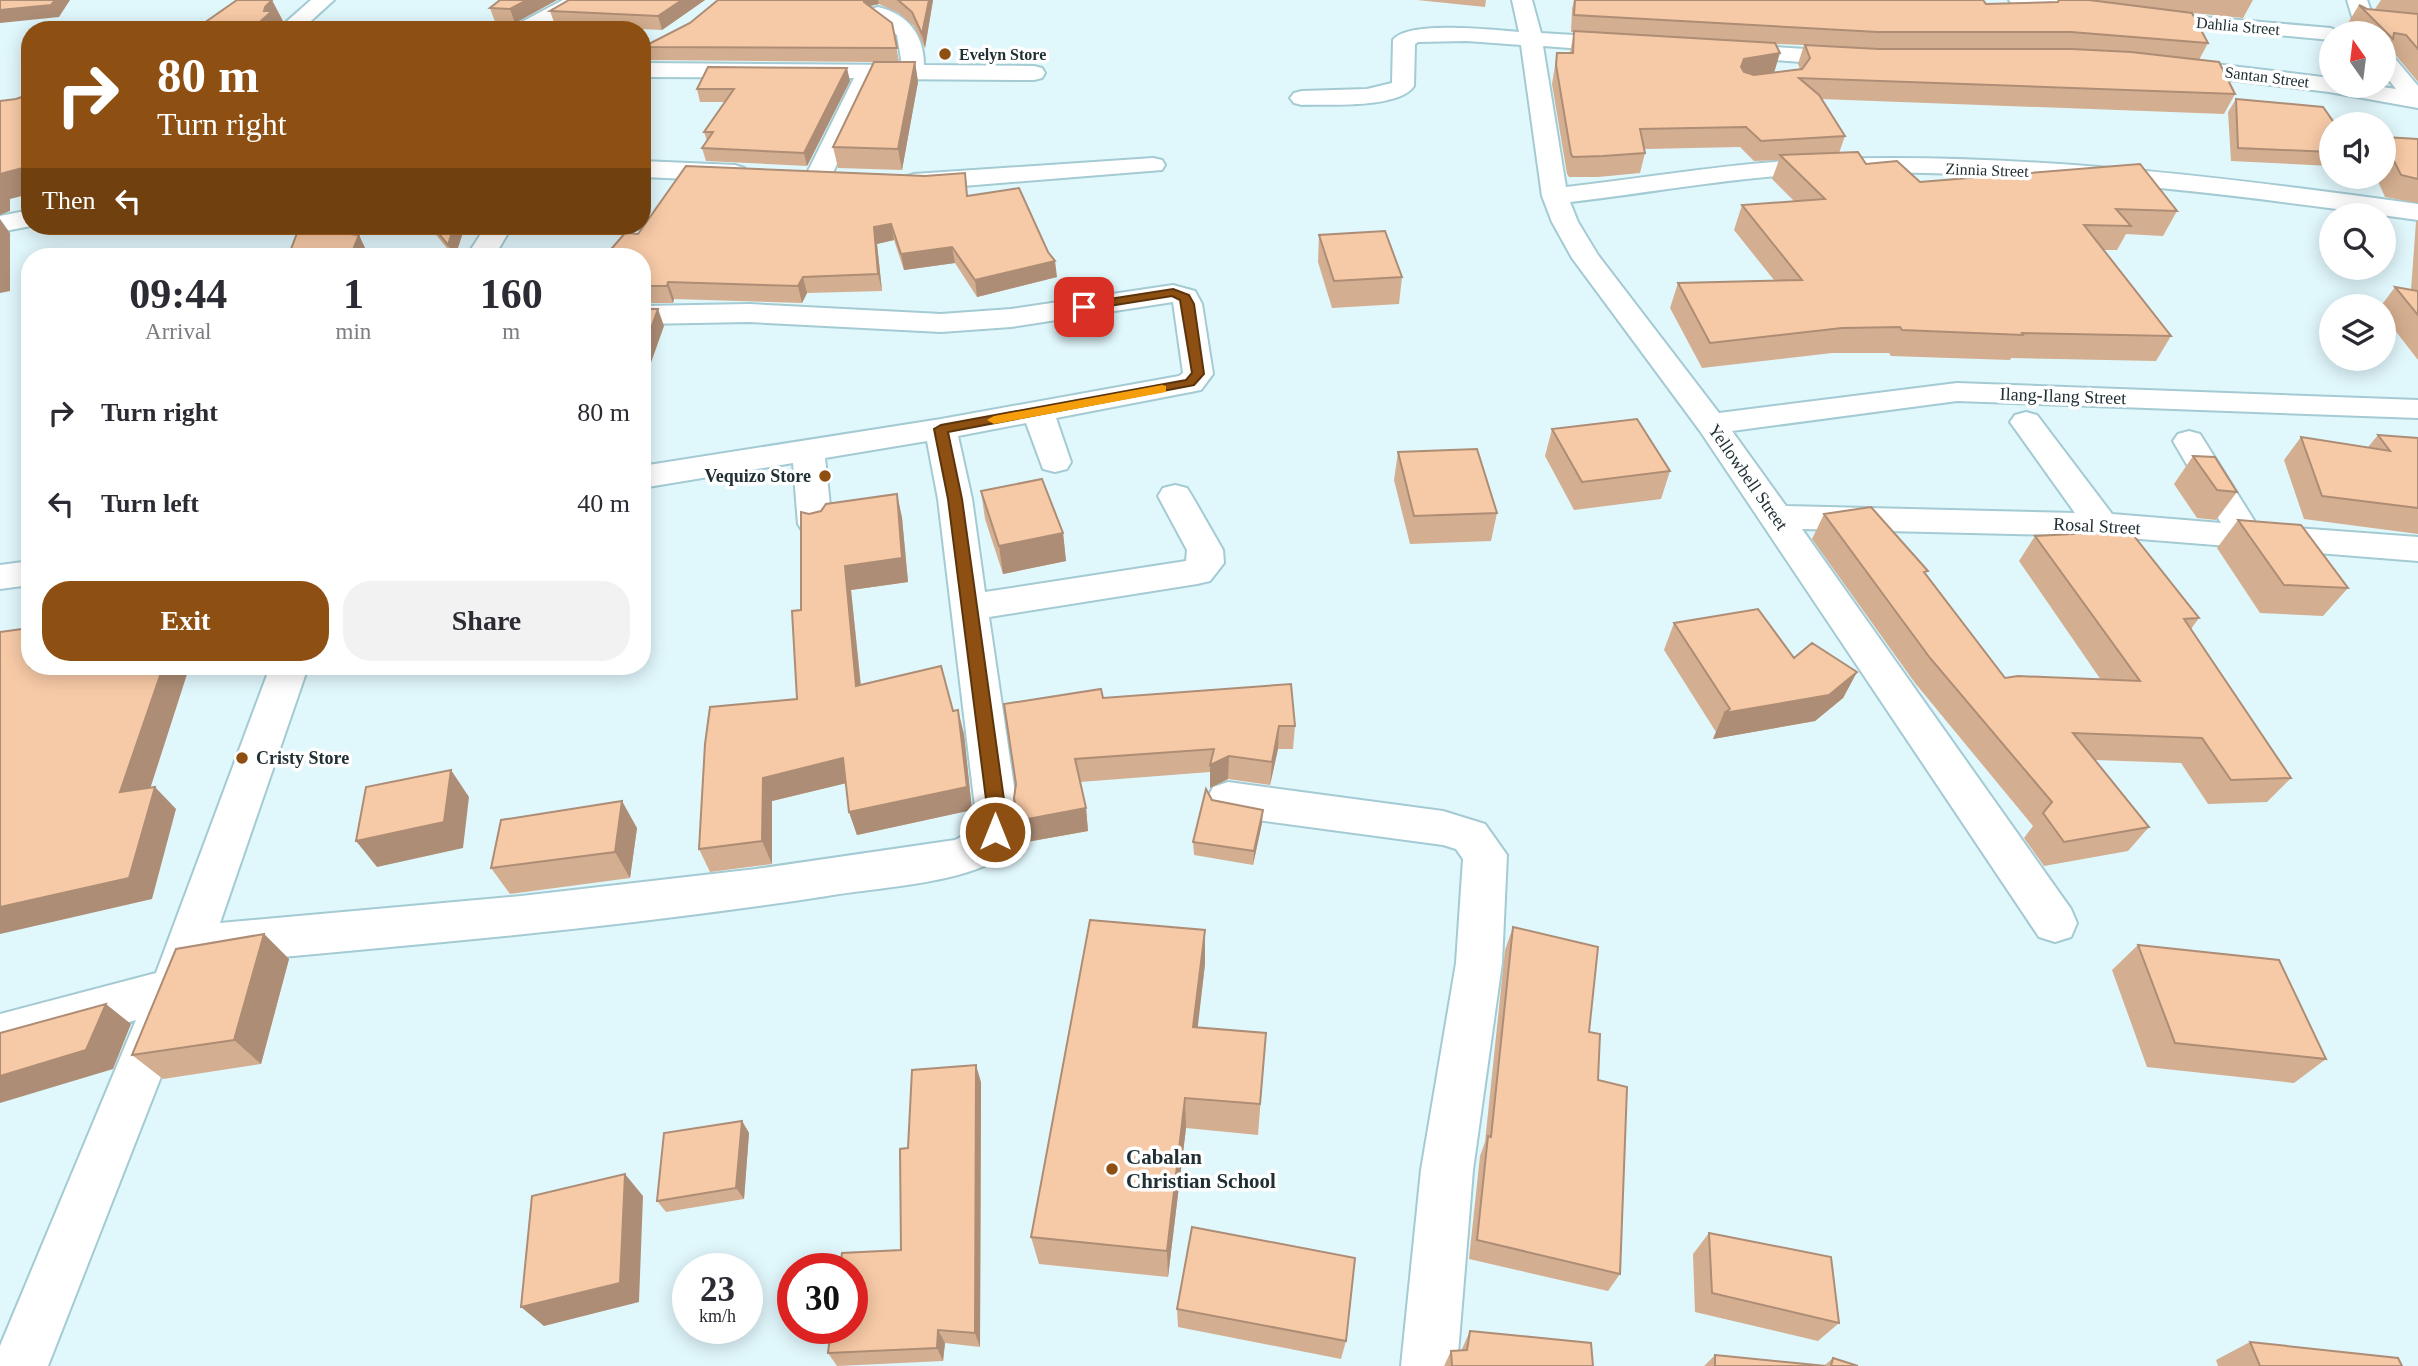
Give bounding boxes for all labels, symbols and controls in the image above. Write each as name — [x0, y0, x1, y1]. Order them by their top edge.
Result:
street label: Dahlia Street — [2195, 14, 2281, 38]
north arrow — [2319, 21, 2396, 98]
map controls — [2319, 21, 2396, 371]
marker: Evelyn Store — [937, 46, 953, 62]
place label: Evelyn Store — [959, 46, 1046, 64]
text: 80 m — [157, 48, 259, 103]
icon: right — [42, 49, 133, 140]
street label: Santan Street — [2224, 63, 2311, 91]
text: Turn right — [157, 106, 287, 142]
button: sound — [2319, 112, 2396, 189]
street label: Zinnia Street — [1945, 160, 2029, 180]
icon: left — [109, 182, 147, 220]
text: Then — [42, 186, 95, 215]
button: search — [2319, 203, 2396, 280]
text: 09:44 — [129, 271, 227, 317]
text: 1 — [343, 271, 364, 317]
text: 160 — [480, 271, 543, 317]
pin — [1054, 277, 1114, 337]
icon: arrive — [1065, 288, 1103, 326]
button: layers — [2319, 294, 2396, 371]
text: Arrival — [145, 319, 212, 344]
text: min — [336, 319, 371, 344]
text: m — [502, 319, 520, 344]
street label: Ilang-Ilang Street — [1999, 384, 2127, 408]
icon: right — [42, 394, 80, 432]
text: Turn right — [101, 398, 218, 427]
text: 80 m — [577, 398, 630, 427]
street label: Yellowbell Street — [1704, 420, 1792, 534]
place label: Vequizo Store — [704, 466, 811, 486]
marker: Vequizo Store — [817, 468, 833, 484]
icon: left — [42, 485, 80, 523]
text: Turn left — [101, 489, 199, 518]
text: 40 m — [577, 489, 630, 518]
street label: Rosal Street — [2053, 514, 2141, 538]
button: Exit — [42, 581, 329, 661]
button: Share — [343, 581, 630, 661]
place label: Cristy Store — [256, 748, 349, 768]
marker: Cristy Store — [234, 750, 250, 766]
position arrow — [958, 795, 1032, 869]
place label: Cabalan Christian School — [1126, 1145, 1276, 1193]
marker: Cabalan Christian School — [1104, 1161, 1120, 1177]
speed limit sign: 30 — [777, 1253, 868, 1344]
text: 23 — [700, 1270, 735, 1309]
text: km/h — [699, 1306, 736, 1326]

